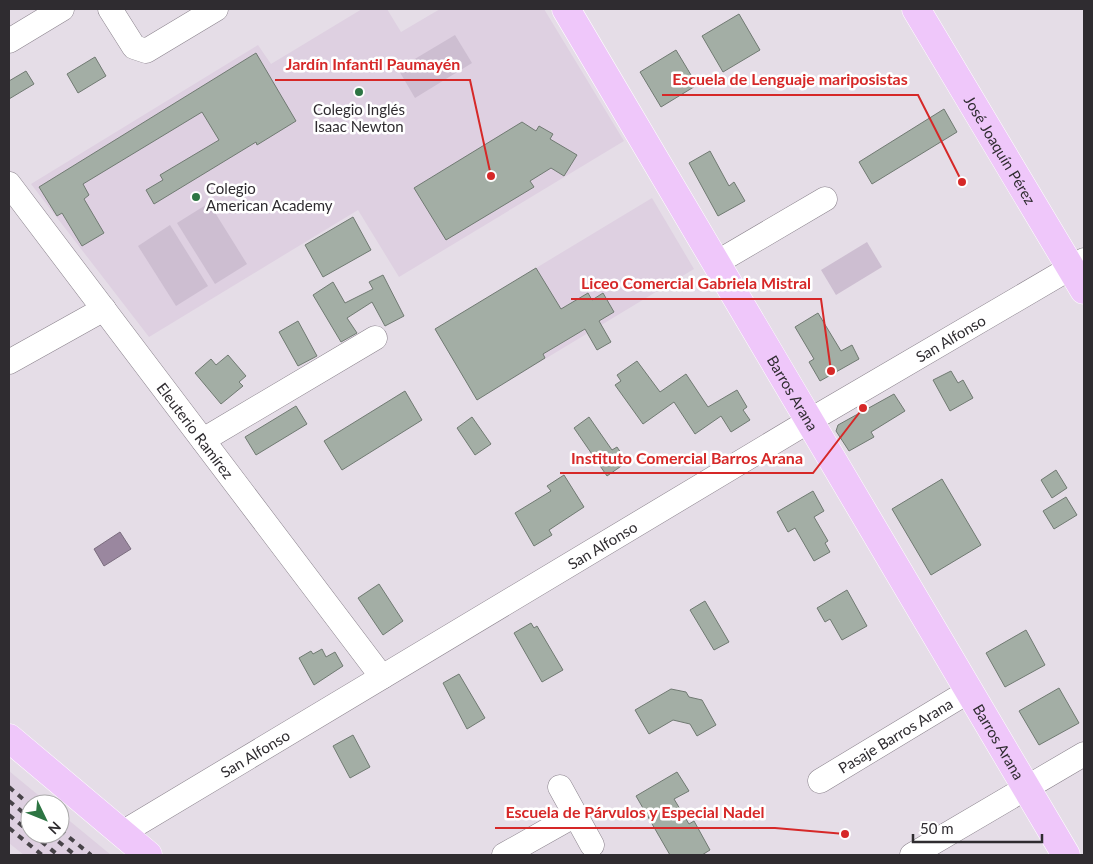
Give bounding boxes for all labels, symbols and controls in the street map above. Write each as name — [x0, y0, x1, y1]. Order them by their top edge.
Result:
callout: Jardín Infantil Paumayén — [275, 49, 470, 80]
text: Jardín Infantil Paumayén — [286, 54, 460, 73]
callout: Escuela de Lenguaje mariposistas — [662, 64, 918, 95]
text: Escuela de Lenguaje mariposistas — [672, 69, 908, 88]
marker: Colegio Inglés Isaac Newton — [353, 86, 365, 98]
street label: José Joaquín Pérez — [961, 92, 1040, 208]
place label: Colegio Inglés Isaac Newton — [313, 100, 405, 135]
place label: Colegio American Academy — [206, 179, 333, 214]
marker: Colegio American Academy — [190, 191, 202, 203]
callout: Liceo Comercial Gabriela Mistral — [571, 268, 821, 299]
text: Liceo Comercial Gabriela Mistral — [581, 273, 811, 292]
street label: San Alfonso — [912, 311, 989, 366]
street label: Barros Arana — [764, 352, 822, 434]
street label: Eleuterio Ramírez — [153, 379, 238, 482]
callout: Instituto Comercial Barros Arana — [560, 442, 813, 473]
text: Instituto Comercial Barros Arana — [571, 448, 803, 467]
street label: San Alfonso — [564, 517, 640, 573]
street label: Pasaje Barros Arana — [835, 694, 956, 777]
street label: Barros Arana — [970, 701, 1028, 783]
street label: San Alfonso — [217, 726, 293, 781]
north arrow — [20, 794, 70, 844]
callout: Escuela de Párvulos y Especial Nadel — [495, 797, 775, 828]
text: Escuela de Párvulos y Especial Nadel — [505, 802, 765, 821]
scale bar — [913, 812, 1042, 844]
text: N — [45, 818, 65, 838]
text: 50 m — [920, 819, 954, 837]

